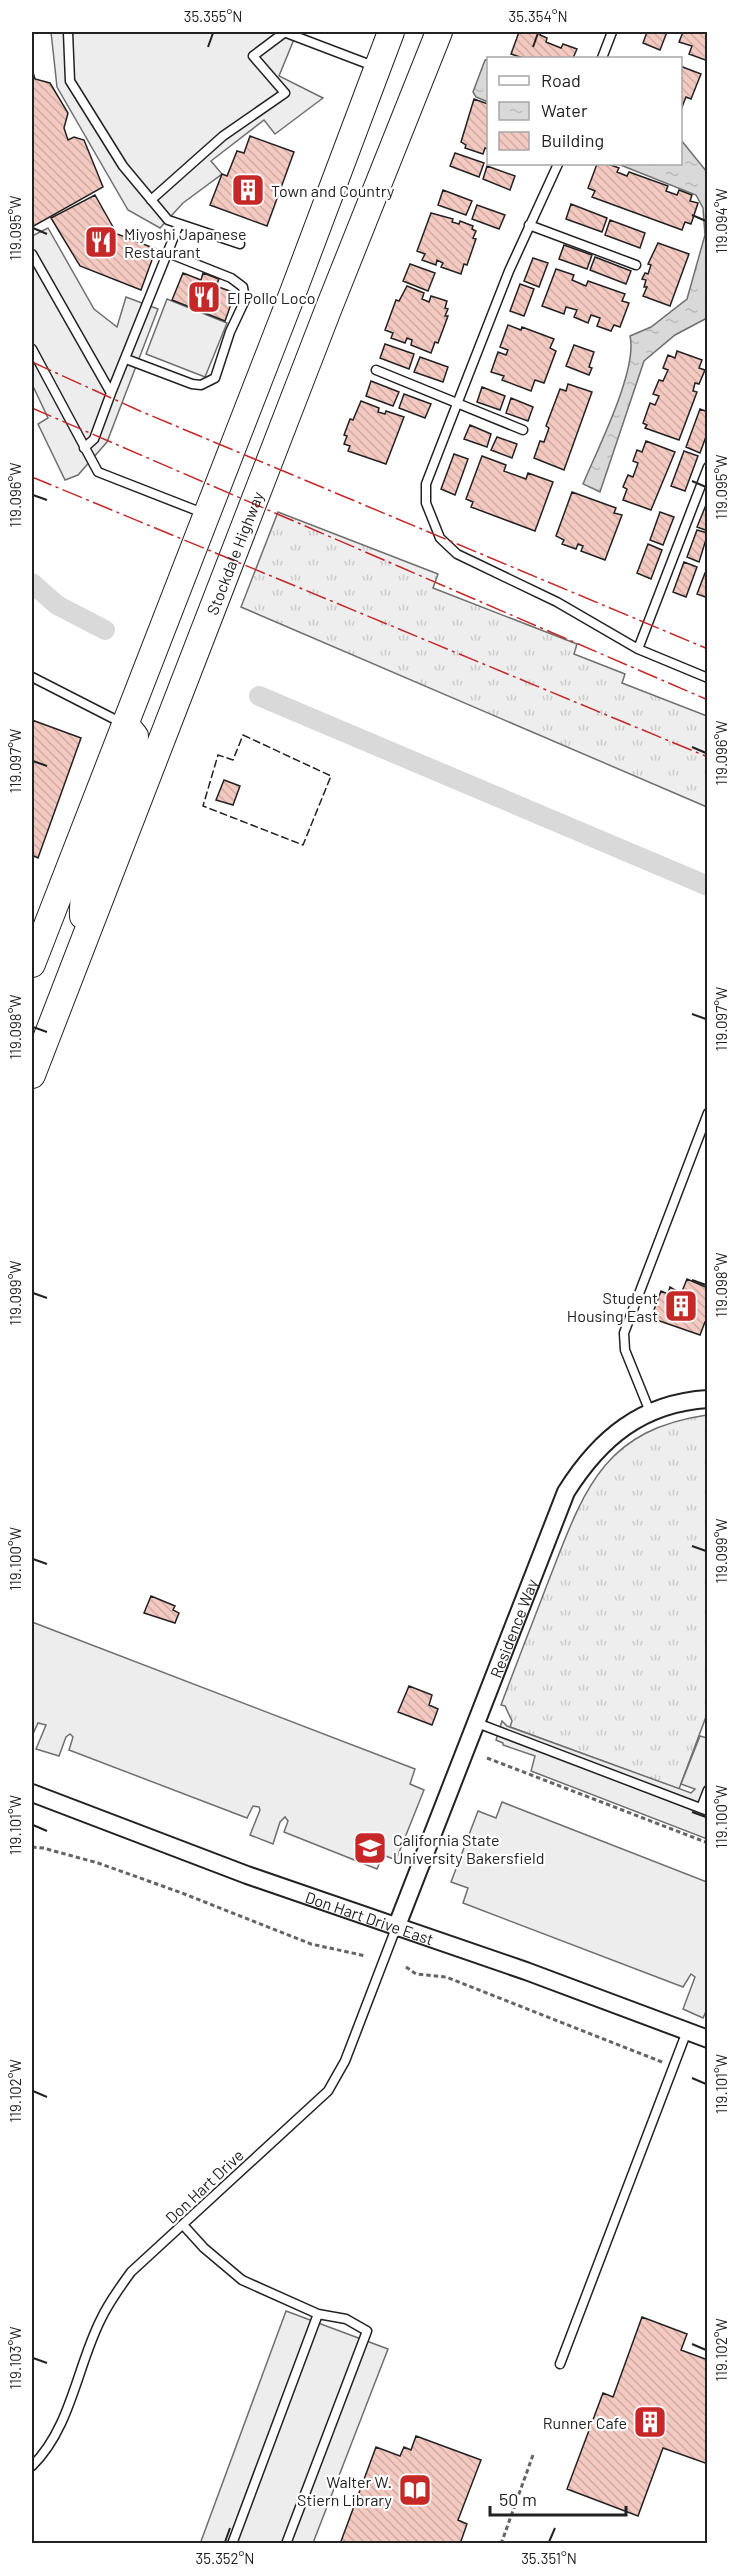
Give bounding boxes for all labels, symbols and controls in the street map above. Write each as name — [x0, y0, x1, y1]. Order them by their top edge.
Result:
text: 35.355°N — [184, 7, 242, 25]
text: 35.354°N — [508, 7, 568, 25]
legend — [487, 57, 682, 165]
text: Road — [541, 69, 581, 91]
text: Water — [541, 99, 588, 121]
text: Building — [541, 129, 604, 151]
building icon: Town and Country — [230, 172, 266, 208]
place label: Town and Country — [271, 181, 395, 200]
text: 119.094°W — [712, 188, 730, 254]
text: 119.095°W — [6, 196, 24, 260]
restaurant icon: Miyoshi Japanese Restaurant — [83, 224, 119, 260]
place label: Miyoshi Japanese Restaurant — [124, 224, 246, 261]
restaurant icon: El Pollo Loco — [186, 279, 222, 315]
place label: El Pollo Loco — [227, 288, 316, 307]
text: 119.095°W — [712, 455, 730, 519]
text: 119.096°W — [6, 463, 24, 527]
street label: Stockdale Highway — [202, 488, 267, 617]
text: 119.096°W — [712, 721, 730, 785]
text: 119.097°W — [6, 729, 24, 793]
text: 119.097°W — [712, 987, 730, 1051]
text: 119.098°W — [6, 994, 24, 1060]
text: 119.098°W — [712, 1252, 730, 1318]
text: 119.099°W — [6, 1260, 24, 1326]
place label: Student Housing East — [567, 1288, 658, 1325]
building icon: Student Housing East — [663, 1288, 699, 1324]
text: 119.099°W — [712, 1518, 730, 1584]
text: 119.100°W — [6, 1527, 24, 1591]
street label: Residence Way — [485, 1575, 541, 1680]
text: 119.100°W — [712, 1785, 730, 1849]
text: 119.101°W — [6, 1795, 24, 1855]
school or university icon: California State University Bakersfield — [352, 1830, 388, 1866]
place label: California State University Bakersfield — [393, 1830, 544, 1867]
street label: Don Hart Drive East — [303, 1886, 436, 1948]
text: 119.101°W — [712, 2054, 730, 2114]
text: 119.102°W — [6, 2059, 24, 2123]
street label: Don Hart Drive — [161, 2145, 247, 2227]
text: 119.102°W — [712, 2318, 730, 2382]
text: 119.103°W — [6, 2327, 24, 2389]
building icon: Runner Cafe — [632, 2404, 668, 2440]
place label: Runner Cafe — [543, 2413, 627, 2432]
place label: Walter W. Stiern Library — [297, 2472, 393, 2509]
library icon: Walter W. Stiern Library — [397, 2472, 433, 2508]
scale bar — [490, 2479, 626, 2517]
text: 50 m — [499, 2488, 537, 2510]
text: 35.352°N — [196, 2549, 254, 2567]
text: 35.351°N — [521, 2549, 577, 2567]

